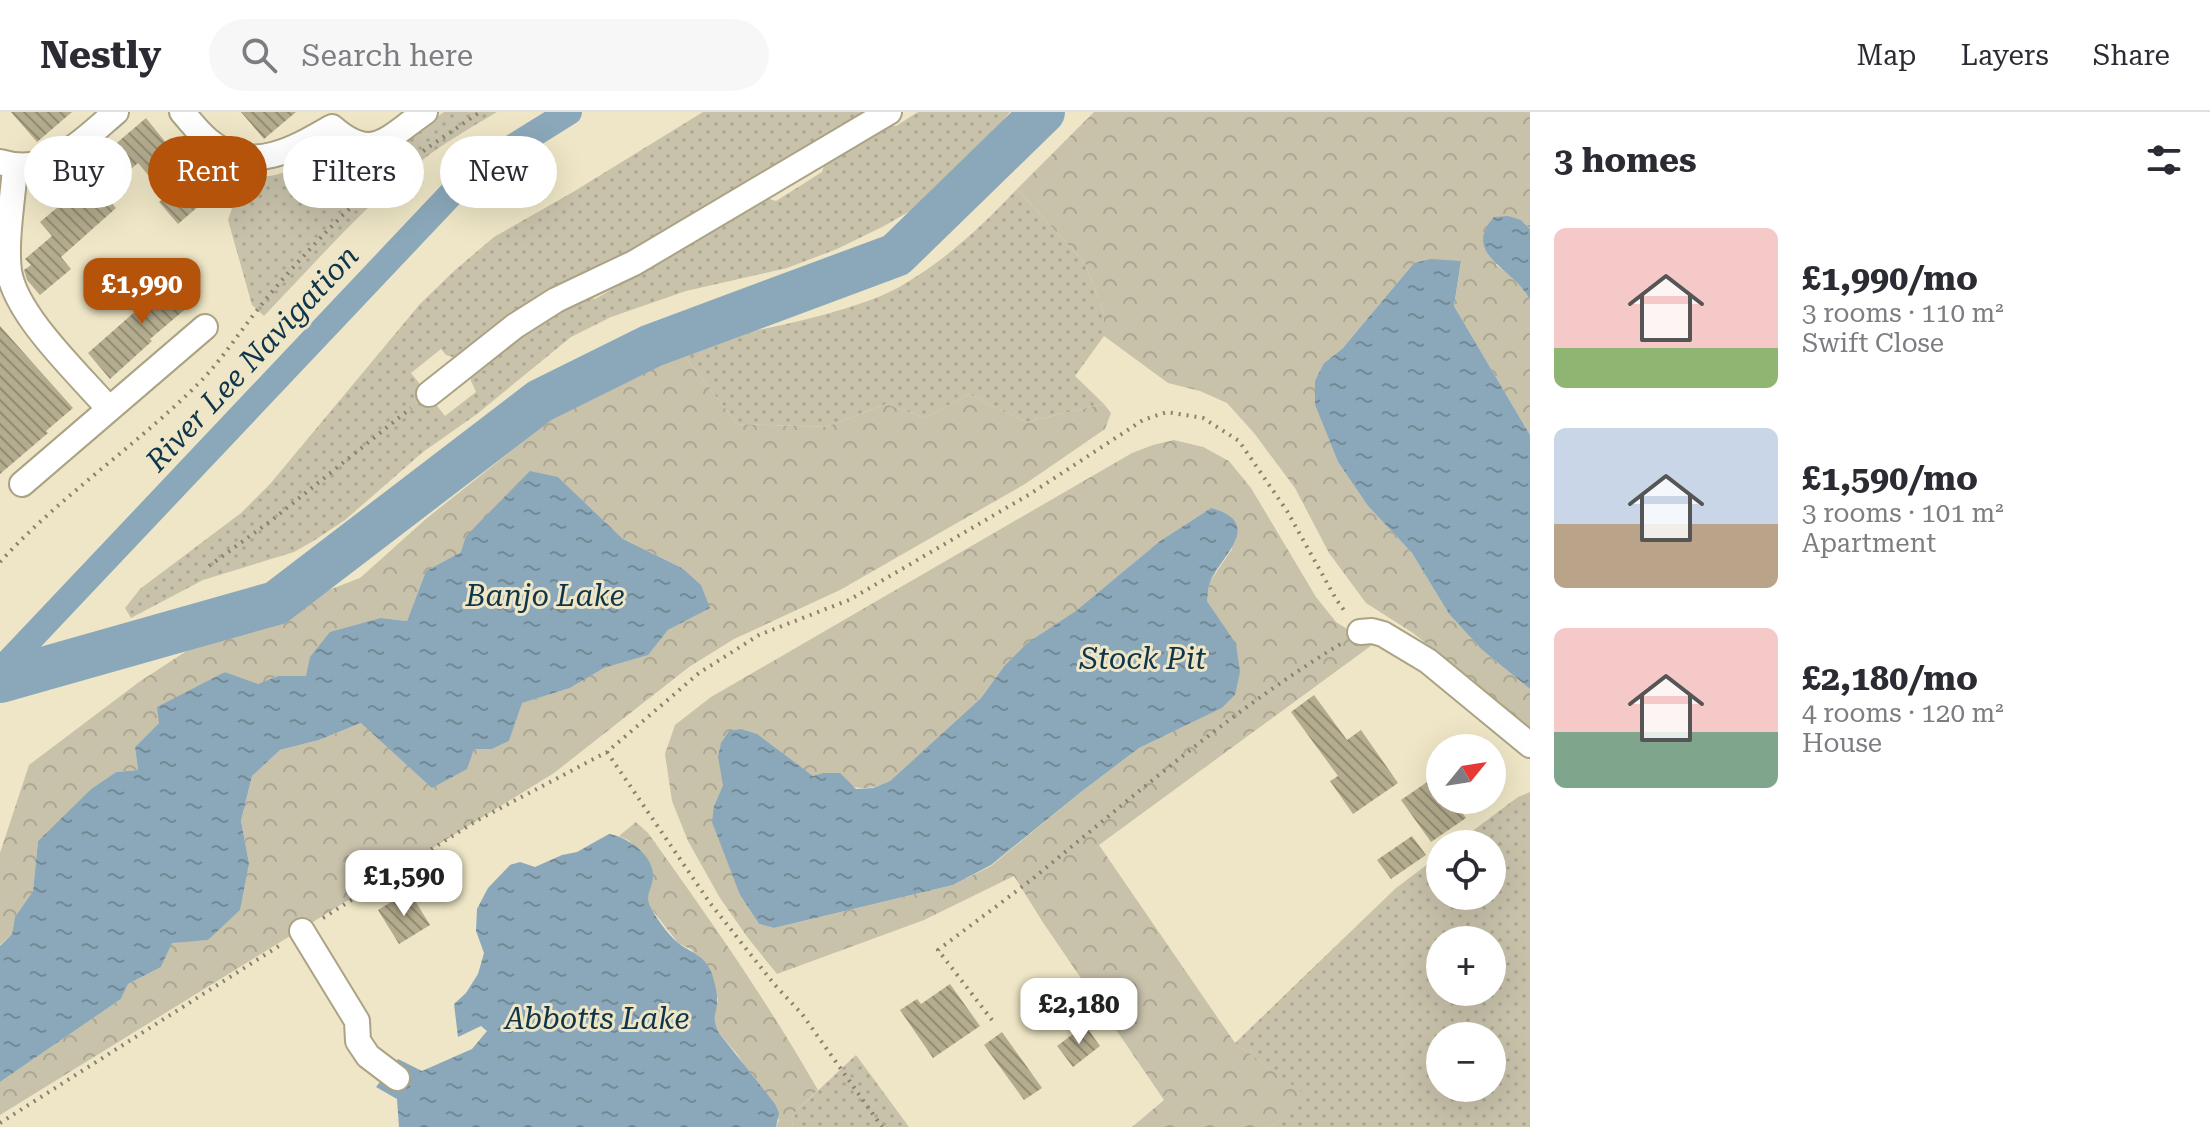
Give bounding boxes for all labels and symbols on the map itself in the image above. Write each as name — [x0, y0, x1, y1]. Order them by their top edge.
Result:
water label: River Lee Navigation — [138, 238, 366, 479]
pin: £1,990 — [77, 258, 207, 326]
water label: Banjo Lake — [464, 578, 625, 613]
water label: Stock Pit — [1079, 641, 1206, 676]
north arrow — [1426, 734, 1506, 814]
pin: £1,590 — [339, 850, 469, 918]
pin: £2,180 — [1014, 978, 1144, 1046]
water label: Abbotts Lake — [503, 1001, 689, 1036]

